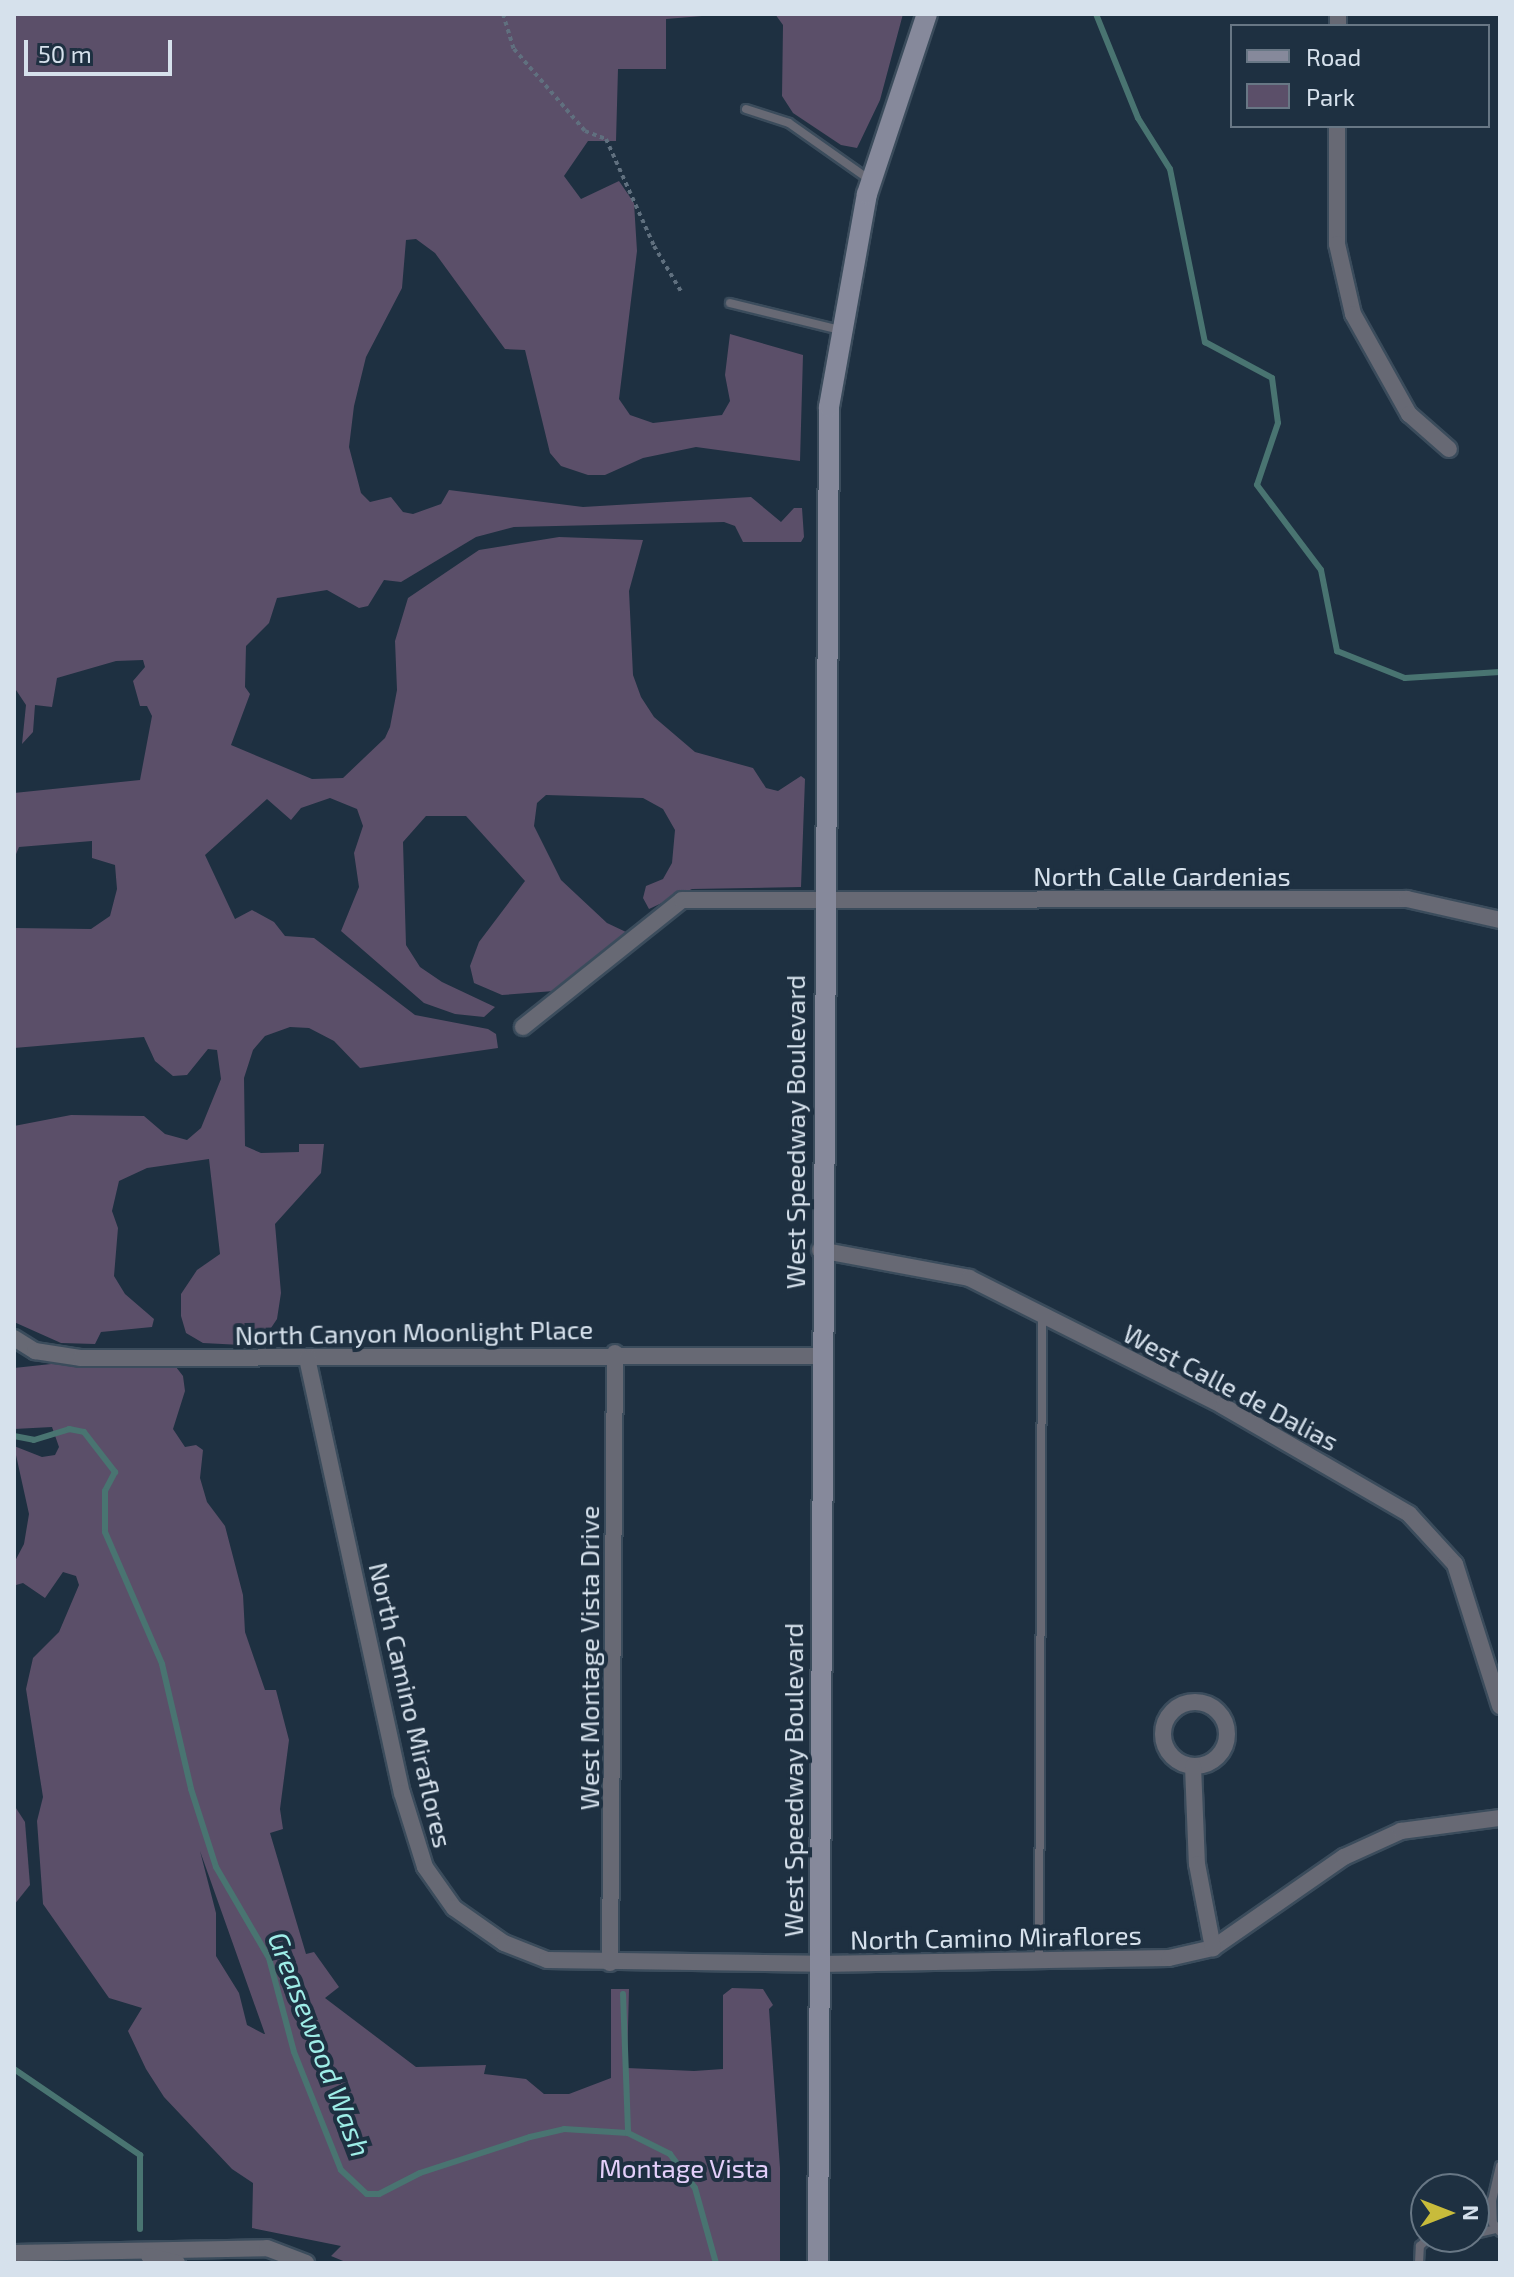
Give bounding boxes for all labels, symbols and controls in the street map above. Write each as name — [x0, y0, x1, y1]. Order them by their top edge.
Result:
scale bar — [28, 24, 176, 74]
legend — [1230, 24, 1490, 128]
text: 50 m — [38, 39, 92, 68]
text: Road — [1306, 42, 1361, 71]
text: Park — [1306, 82, 1355, 111]
street label: North Calle Gardenias — [1033, 860, 1291, 892]
street label: West Speedway Boulevard — [779, 974, 811, 1290]
street label: North Canyon Moonlight Place — [234, 1313, 594, 1351]
street label: West Calle de Dalias — [1118, 1317, 1344, 1457]
street label: West Montage Vista Drive — [573, 1505, 605, 1811]
street label: North Camino Miraflores — [363, 1559, 459, 1851]
street label: West Speedway Boulevard — [777, 1622, 809, 1938]
street label: North Camino Miraflores — [850, 1919, 1142, 1955]
water label: Greasewood Wash — [262, 1927, 378, 2161]
park label: Montage Vista — [599, 2152, 769, 2184]
north arrow — [1410, 2173, 1490, 2253]
text: N — [1459, 2205, 1485, 2221]

